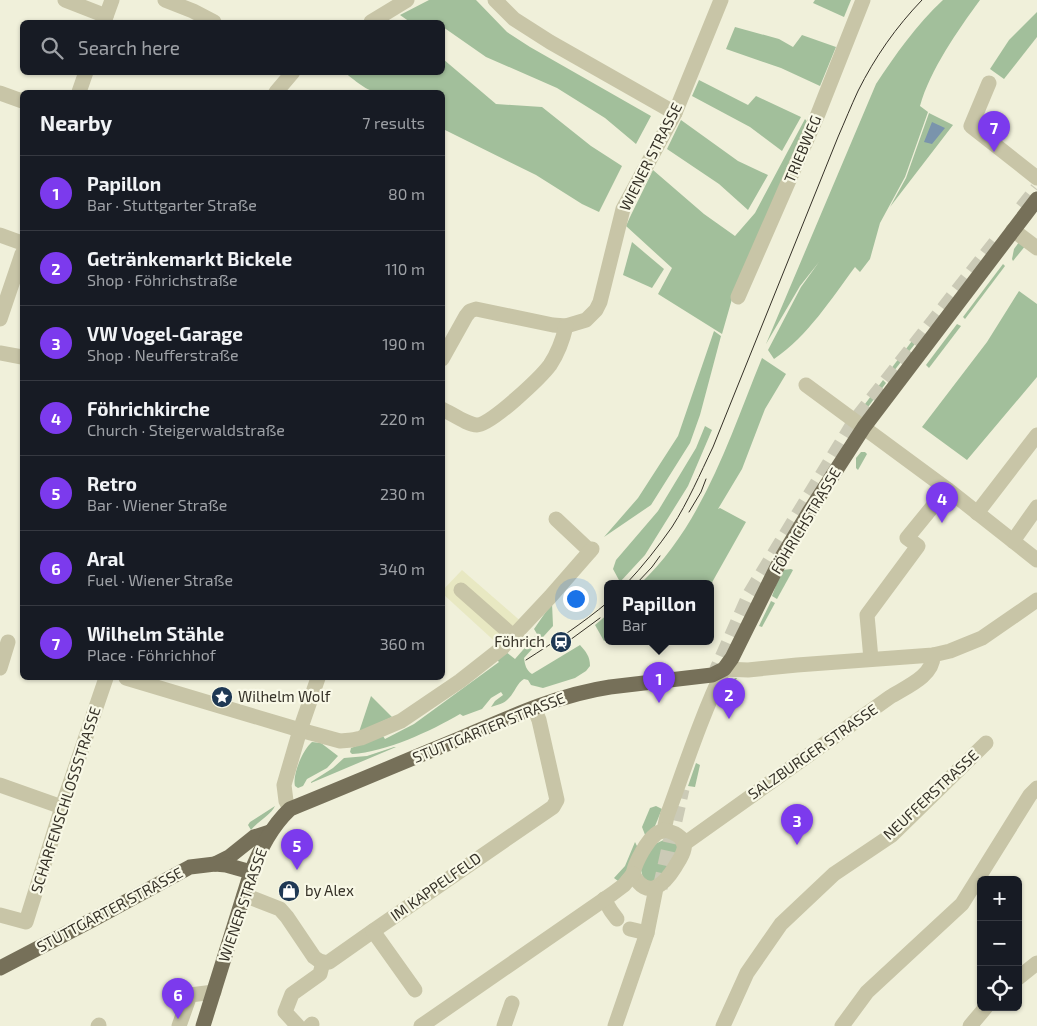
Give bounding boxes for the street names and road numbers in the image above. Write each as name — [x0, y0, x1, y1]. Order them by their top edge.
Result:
street label: WIENER STRASSE — [615, 99, 685, 214]
street label: TRIEBWEG — [780, 112, 824, 185]
street label: FÖHRICHSTRASSE — [766, 464, 844, 577]
street label: STUTTGARTER STRASSE — [410, 688, 568, 766]
street label: SALZBURGER STRASSE — [744, 700, 881, 803]
street label: SCHARFENSCHLOSSSTRASSE — [26, 704, 104, 895]
street label: NEUFFERSTRASSE — [879, 745, 982, 843]
street label: WIENER STRASSE — [214, 845, 270, 964]
street label: IM KAPPELFELD — [387, 848, 484, 924]
street label: STUTTGARTER STRASSE — [33, 863, 186, 955]

